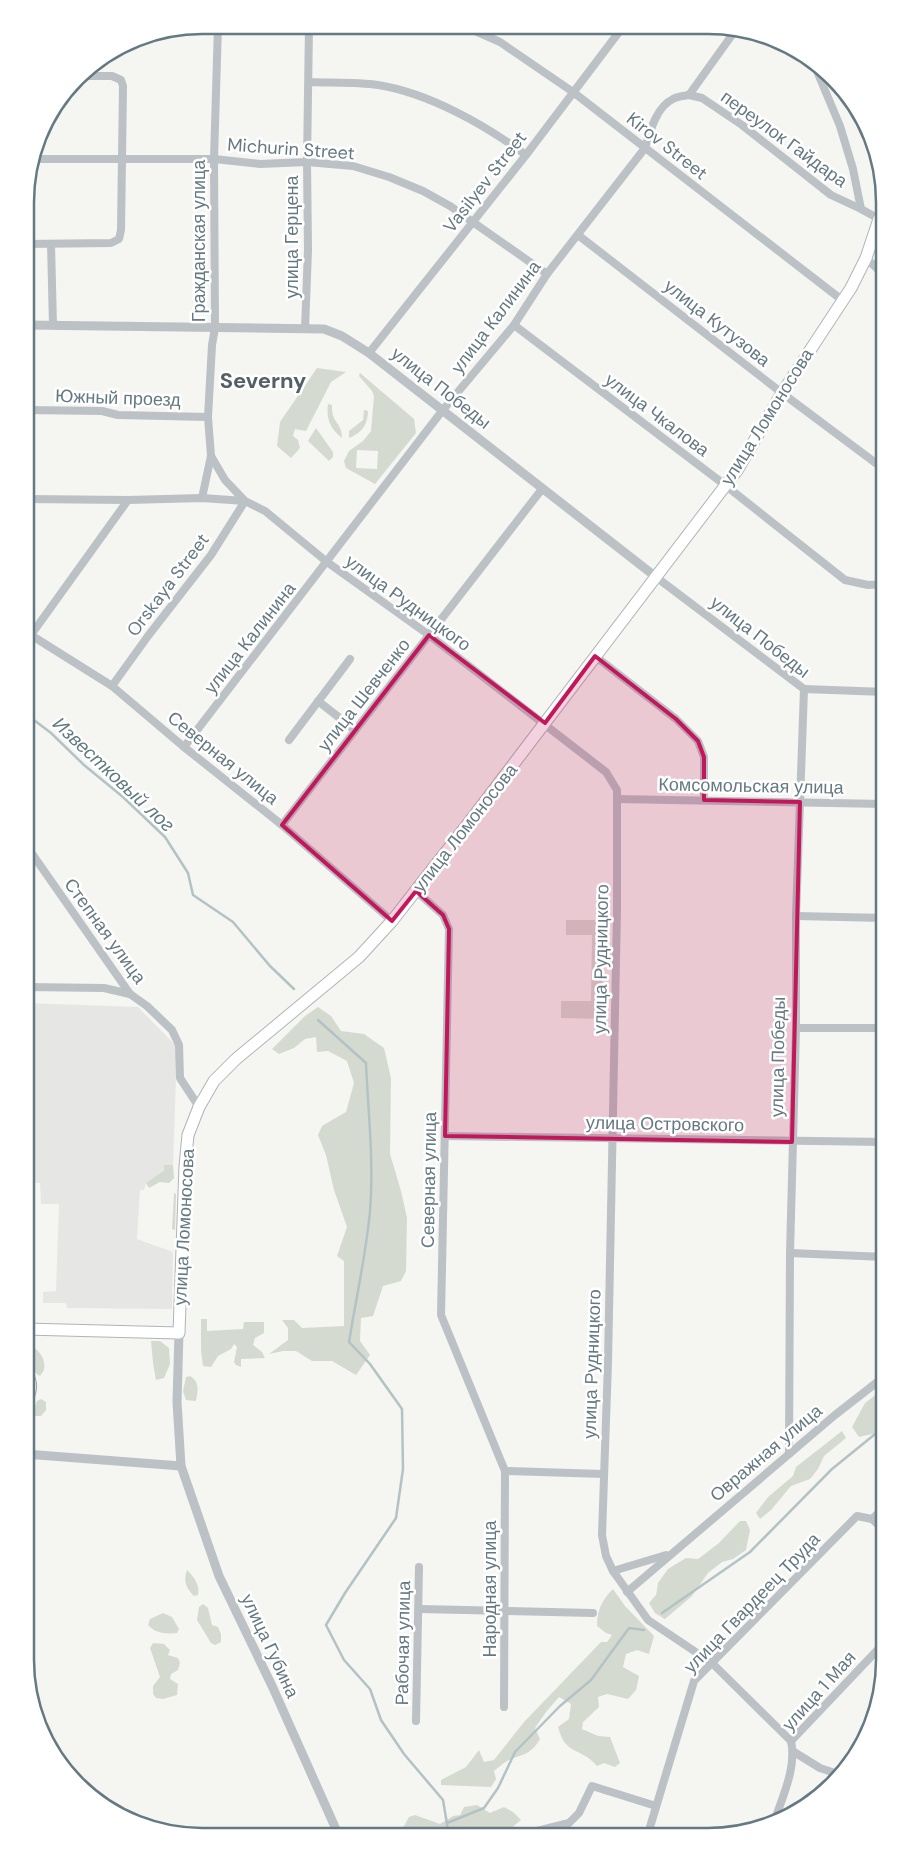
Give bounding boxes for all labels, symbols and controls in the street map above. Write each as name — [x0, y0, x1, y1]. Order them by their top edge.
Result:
street label: переулок Гайдара — [716, 85, 853, 194]
street label: Kirov Street — [622, 107, 712, 185]
street label: Vasilyev Street — [438, 126, 532, 238]
street label: Michurin Street — [227, 133, 355, 165]
street label: Гражданская улица — [187, 159, 211, 322]
street label: улица Герцена — [280, 175, 304, 298]
street label: улица Калинина — [446, 255, 547, 378]
street label: улица Кутузова — [659, 274, 776, 373]
street label: улица Победы — [386, 341, 496, 435]
street label: улица Ломоносова — [715, 343, 819, 490]
district label: Severny — [220, 366, 306, 395]
street label: улица Чкалова — [600, 368, 715, 463]
street label: Южный проезд — [55, 384, 182, 412]
street label: Orskaya Street — [121, 529, 215, 641]
street label: улица Рудницкого — [340, 549, 476, 657]
street label: улица Калинина — [199, 577, 302, 699]
street label: улица Победы — [705, 590, 815, 684]
street label: улица Шевченко — [312, 634, 416, 756]
street label: Северная улица — [162, 706, 284, 811]
water label: Известковый лог — [47, 711, 180, 837]
street label: улица Ломоносова — [407, 758, 523, 897]
street label: Комсомольская улица — [658, 772, 845, 800]
street label: Степная улица — [59, 873, 152, 989]
street label: улица Рудницкого — [588, 884, 614, 1034]
street label: улица Победы — [765, 997, 791, 1117]
street label: Северная улица — [416, 1111, 442, 1248]
street label: улица Островского — [586, 1111, 744, 1137]
street label: улица Ломоносова — [168, 1147, 200, 1306]
street label: улица Рудницкого — [577, 1289, 607, 1439]
street label: Овражная улица — [705, 1398, 828, 1507]
street label: Народная улица — [478, 1519, 502, 1658]
street label: улица Гвардеец Труда — [679, 1527, 826, 1678]
street label: Рабочая улица — [390, 1579, 416, 1706]
street label: улица Губина — [235, 1590, 305, 1703]
street label: улица 1 Мая — [777, 1646, 861, 1736]

